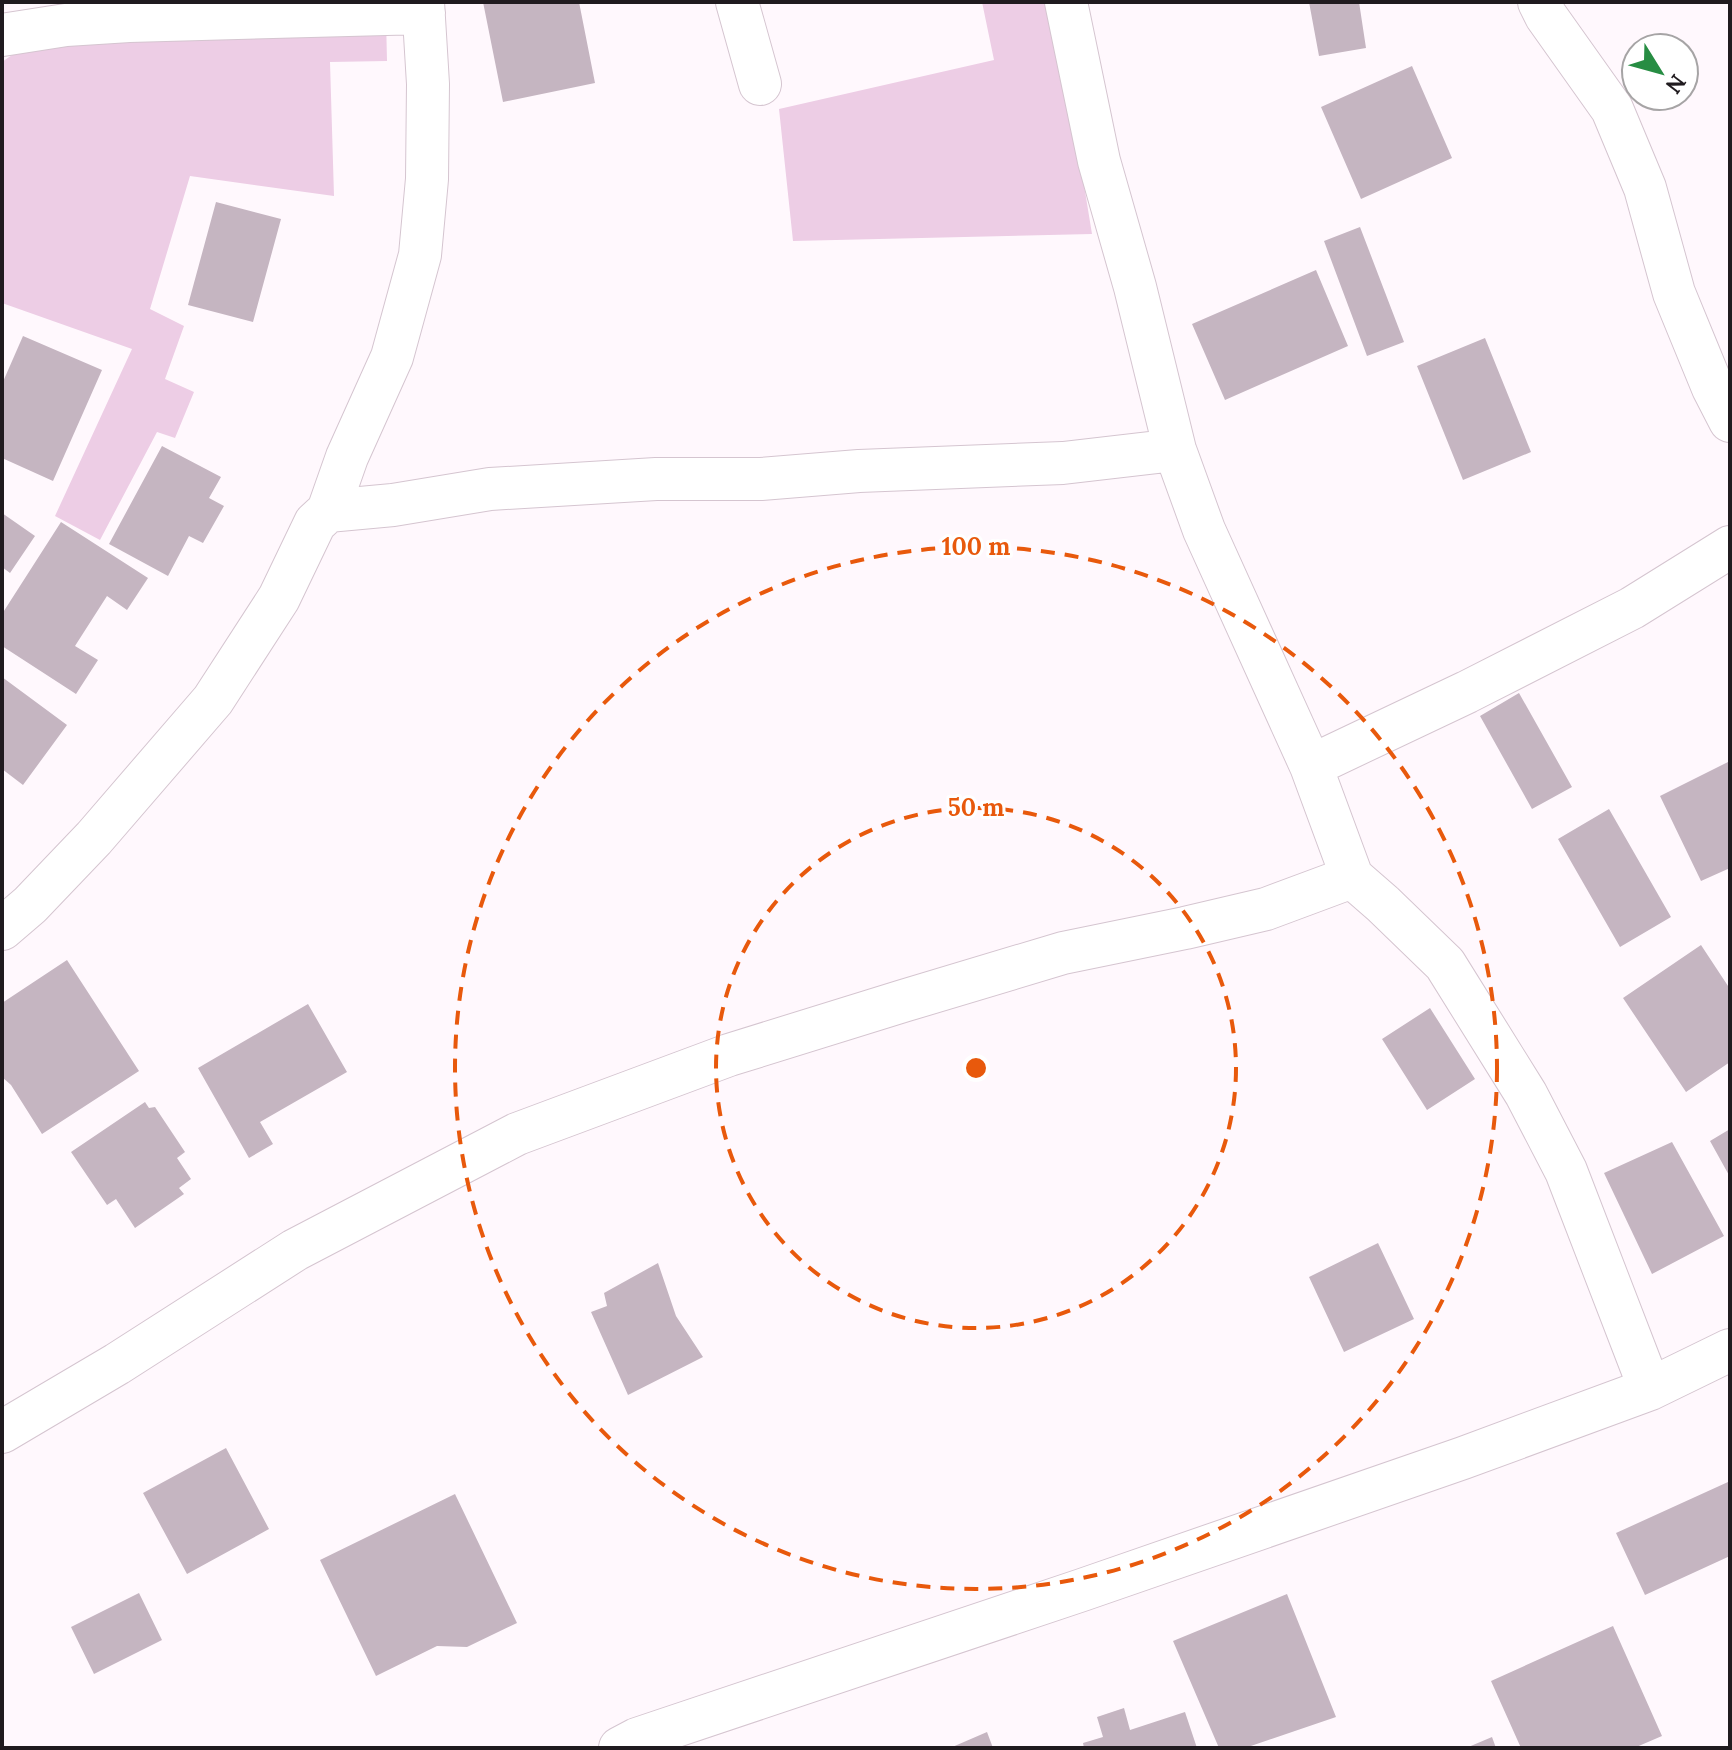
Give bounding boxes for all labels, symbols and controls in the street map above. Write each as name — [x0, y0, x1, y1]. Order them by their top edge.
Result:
north arrow — [1620, 32, 1700, 112]
text: N — [1660, 69, 1692, 99]
text: 100 m — [942, 531, 1010, 562]
text: 50 m — [948, 792, 1004, 823]
centre of rings — [962, 1054, 990, 1082]

